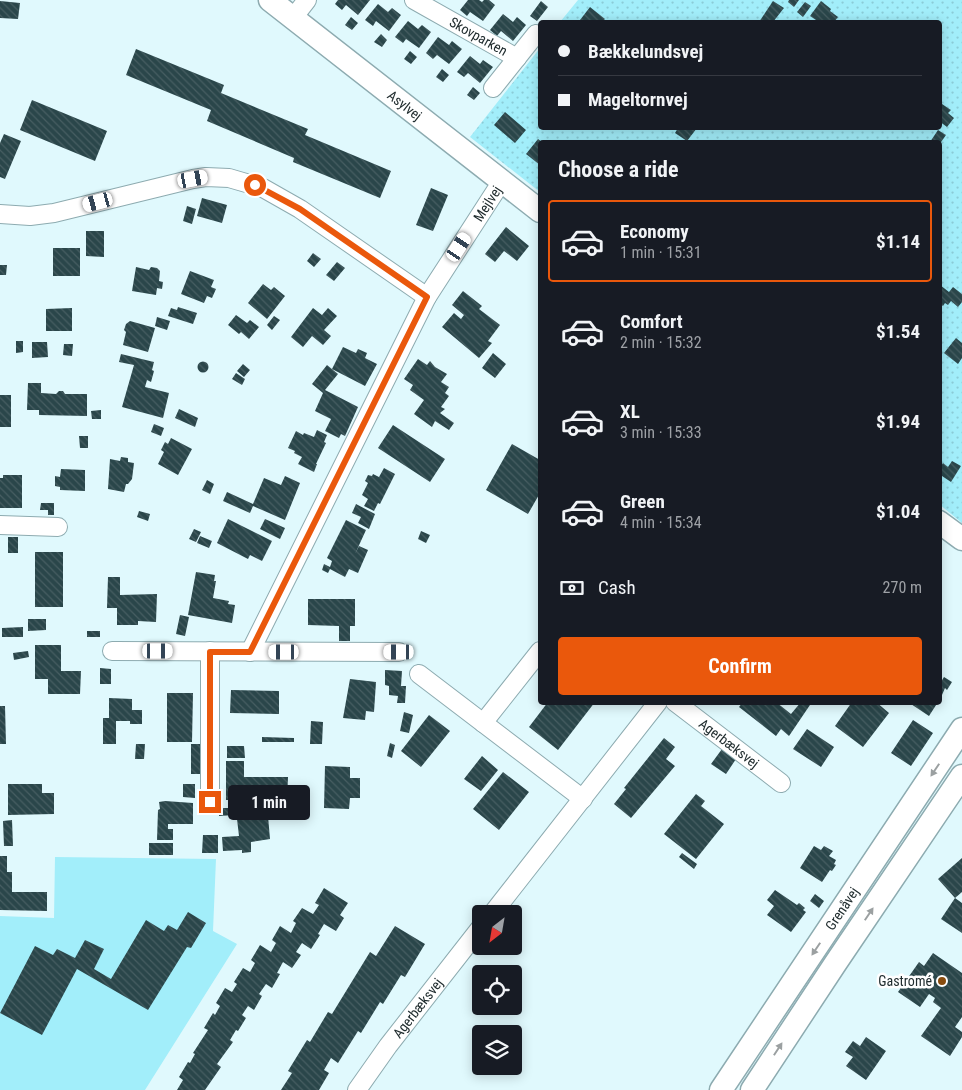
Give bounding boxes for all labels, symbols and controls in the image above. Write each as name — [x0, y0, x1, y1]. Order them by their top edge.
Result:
street label: Skovparken — [447, 14, 510, 59]
text: Bækkelundsvej — [588, 40, 703, 63]
street label: Asylvej — [384, 87, 425, 124]
text: Mageltornvej — [588, 88, 688, 111]
text: Choose a ride — [558, 157, 679, 182]
car — [176, 169, 209, 189]
route start — [244, 174, 266, 196]
street label: Mejlvej — [470, 183, 505, 224]
car — [81, 191, 114, 213]
icon: car — [560, 219, 605, 264]
text: Economy — [620, 220, 689, 243]
car — [444, 230, 473, 264]
text: $1.14 — [876, 230, 920, 253]
text: 1 min · 15:31 — [620, 243, 702, 262]
icon: car — [560, 309, 605, 354]
text: Comfort — [620, 310, 683, 333]
text: $1.54 — [876, 320, 920, 343]
text: 2 min · 15:32 — [620, 333, 702, 352]
icon: car — [560, 399, 605, 444]
text: XL — [620, 400, 640, 423]
text: $1.94 — [876, 410, 920, 433]
text: 3 min · 15:33 — [620, 423, 702, 442]
icon: car — [560, 489, 605, 534]
text: Green — [620, 490, 665, 513]
text: $1.04 — [876, 500, 920, 523]
text: 4 min · 15:34 — [620, 513, 702, 532]
icon: cash — [558, 574, 586, 602]
text: Cash — [598, 576, 636, 599]
text: 270 m — [883, 578, 922, 597]
button: Confirm — [558, 637, 922, 695]
car — [143, 644, 173, 659]
car — [269, 645, 299, 660]
car — [384, 645, 414, 660]
street label: Agerbæksvej — [696, 715, 762, 771]
one-way arrow — [930, 763, 940, 777]
callout: 1 min — [228, 784, 310, 820]
route end — [199, 791, 221, 813]
text: 1 min — [251, 793, 287, 812]
street label: Grenåvej — [822, 884, 862, 933]
north arrow — [472, 905, 522, 955]
map controls — [472, 905, 522, 1075]
one-way arrow — [864, 907, 874, 920]
one-way arrow — [811, 942, 821, 955]
button: locate — [472, 965, 522, 1015]
place label: Gastromé — [878, 973, 932, 989]
street label: Agerbæksvej — [389, 975, 446, 1041]
marker: Gastromé — [936, 975, 948, 987]
button: layers — [472, 1025, 522, 1075]
one-way arrow — [774, 1042, 783, 1056]

